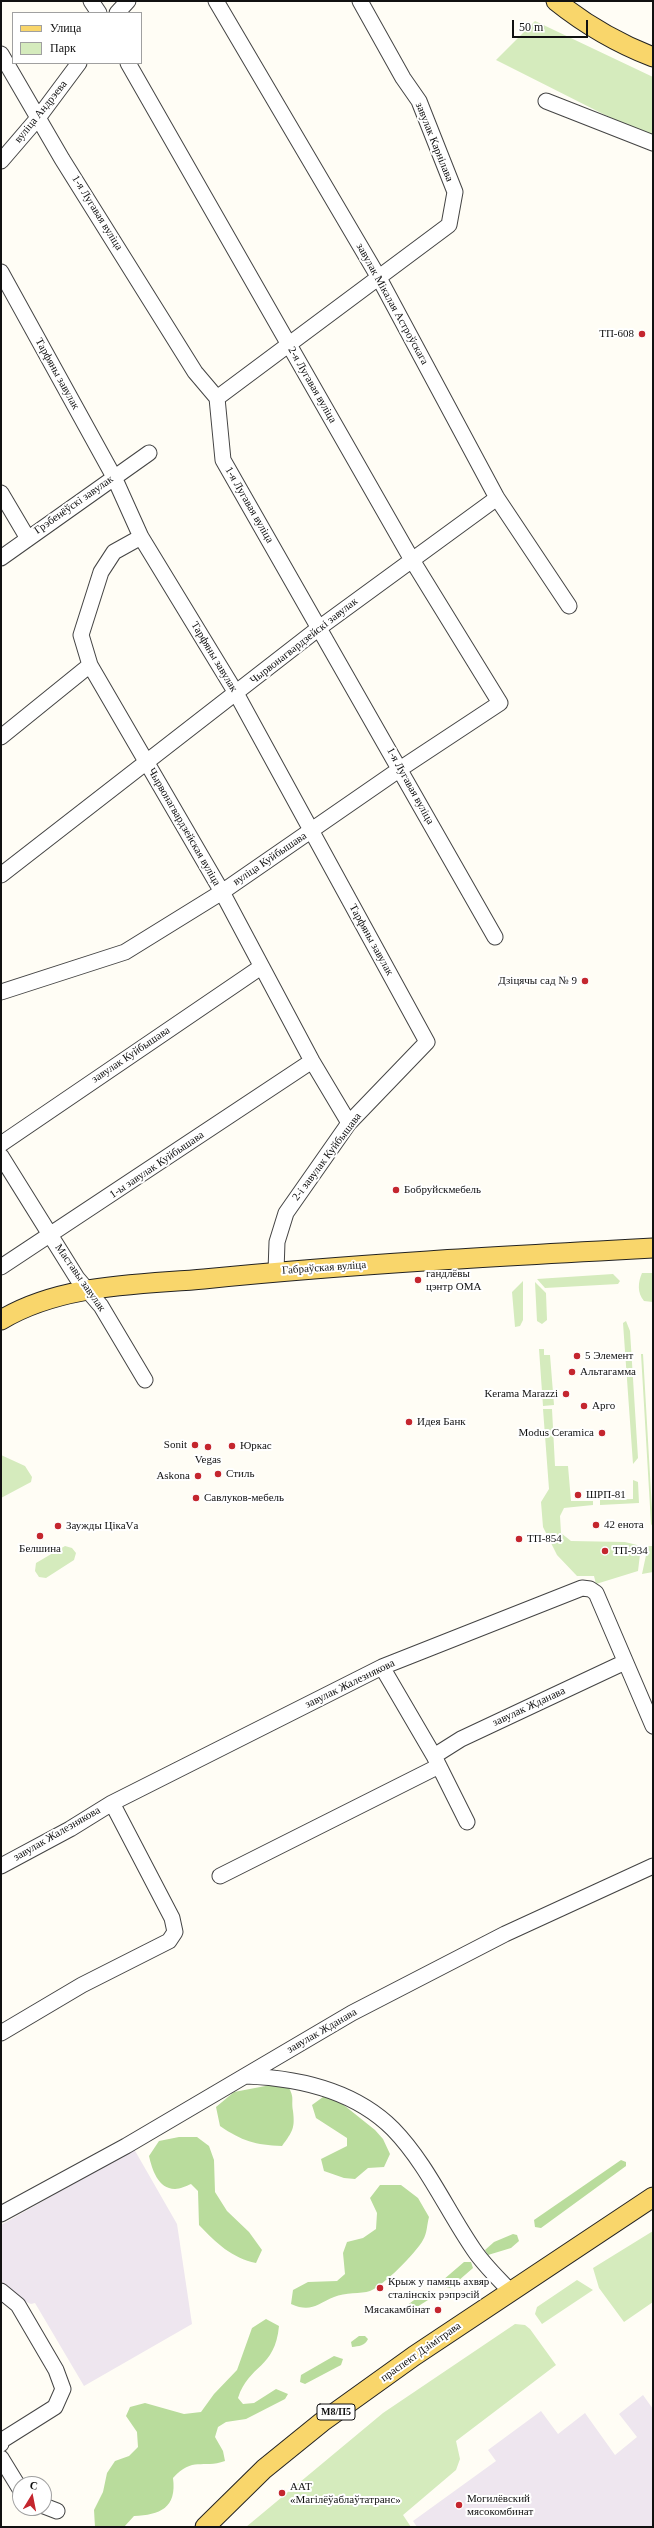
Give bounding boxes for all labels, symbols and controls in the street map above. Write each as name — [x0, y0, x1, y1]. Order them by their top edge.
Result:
legend — [12, 12, 142, 64]
scale bar — [514, 12, 590, 38]
text: 50 m — [519, 20, 543, 34]
text: Улица — [50, 21, 81, 35]
text: Парк — [50, 41, 76, 55]
street label: вуліца Андрэева — [12, 78, 70, 146]
street label: завулак Карнілава — [412, 100, 456, 184]
street label: 1-я Лугавая вуліца — [69, 173, 125, 253]
street label: завулак Мікалая Астроўскага — [353, 241, 431, 367]
place label: ТП-608 — [599, 327, 634, 341]
marker: ТП-608 — [637, 329, 647, 339]
street label: Тарфяны завулак — [32, 336, 82, 412]
street label: 2-я Лугавая вуліца — [285, 344, 339, 426]
street label: 1-я Лугавая вуліца — [222, 464, 276, 546]
street label: Грэбенёўскі завулак — [32, 473, 116, 537]
street label: Чырвонагвардзейскі завулак — [248, 595, 360, 687]
street label: Тарфяны завулак — [188, 619, 240, 695]
street label: 1-я Лугавая вуліца — [383, 745, 437, 827]
street label: Чырвонагвардзейская вуліца — [145, 766, 223, 888]
street label: вуліца Куйбышава — [231, 829, 309, 889]
street label: Тарфяны завулак — [346, 902, 396, 978]
place label: Дзіцячы сад № 9 — [498, 974, 577, 988]
marker: Дзіцячы сад № 9 — [580, 976, 590, 986]
street label: завулак Куйбышава — [89, 1024, 173, 1086]
street label: 2-і завулак Куйбышава — [290, 1110, 364, 1204]
street label: 1-ы завулак Куйбышава — [107, 1128, 207, 1202]
place label: Бобруйскмебель — [404, 1183, 481, 1197]
marker: Бобруйскмебель — [391, 1185, 401, 1195]
street label: Маставы завулак — [52, 1242, 108, 1314]
street label: Габраўская вуліца — [281, 1258, 367, 1278]
place label: гандлёвы цэнтр ОМА — [426, 1267, 481, 1293]
marker: гандлёвы цэнтр ОМА — [413, 1275, 423, 1285]
place label: 5 Элемент — [585, 1349, 633, 1363]
marker: 5 Элемент — [572, 1351, 582, 1361]
place label: Альтагамма — [580, 1365, 636, 1379]
marker: Альтагамма — [567, 1367, 577, 1377]
place label: Kerama Marazzi — [484, 1387, 558, 1401]
marker: Kerama Marazzi — [561, 1389, 571, 1399]
place label: Арго — [592, 1399, 615, 1413]
marker: Арго — [579, 1401, 589, 1411]
place label: Идея Банк — [417, 1415, 466, 1429]
marker: Идея Банк — [404, 1417, 414, 1427]
place label: Modus Ceramica — [519, 1426, 594, 1440]
marker: Modus Ceramica — [597, 1428, 607, 1438]
place label: Sonit — [164, 1438, 187, 1452]
place label: Юркас — [240, 1439, 272, 1453]
marker: Sonit — [190, 1440, 200, 1450]
marker: Юркас — [227, 1441, 237, 1451]
marker: Vegas — [203, 1442, 213, 1452]
place label: Vegas — [195, 1453, 221, 1467]
place label: Стиль — [226, 1467, 254, 1481]
place label: Askona — [156, 1469, 190, 1483]
marker: Стиль — [213, 1469, 223, 1479]
marker: Askona — [193, 1471, 203, 1481]
place label: ШРП-81 — [586, 1488, 626, 1502]
marker: ШРП-81 — [573, 1490, 583, 1500]
place label: Савлуков-мебель — [204, 1491, 284, 1505]
marker: Савлуков-мебель — [191, 1493, 201, 1503]
place label: 42 енота — [604, 1518, 644, 1532]
place label: Заужды ЦікаVа — [66, 1519, 138, 1533]
marker: 42 енота — [591, 1520, 601, 1530]
marker: Заужды ЦікаVа — [53, 1521, 63, 1531]
marker: Белшина — [35, 1531, 45, 1541]
place label: ТП-854 — [527, 1532, 562, 1546]
marker: ТП-854 — [514, 1534, 524, 1544]
place label: Белшина — [19, 1542, 61, 1556]
place label: ТП-934 — [613, 1544, 648, 1558]
marker: ТП-934 — [600, 1546, 610, 1556]
street label: завулак Жалезнякова — [303, 1657, 397, 1711]
street label: завулак Жданава — [491, 1684, 567, 1730]
street label: завулак Жалезнякова — [11, 1804, 103, 1864]
street label: завулак Жданава — [285, 2006, 359, 2056]
place label: Крыж у памяць ахвяр сталінскіх рэпрэсій — [388, 2275, 489, 2301]
marker: Крыж у памяць ахвяр сталінскіх рэпрэсій — [375, 2283, 385, 2293]
place label: Мясакамбінат — [364, 2303, 430, 2317]
marker: Мясакамбінат — [433, 2305, 443, 2315]
street label: праспект Дзімітрава — [378, 2319, 464, 2385]
road number: М8/П5 — [317, 2404, 355, 2420]
north arrow — [12, 2476, 52, 2516]
text: С — [29, 2479, 39, 2492]
place label: ААТ «Магілёўаблаўтатранс» — [290, 2480, 401, 2506]
marker: ААТ «Магілёўаблаўтатранс» — [277, 2488, 287, 2498]
place label: Могилёвский мясокомбинат — [467, 2492, 533, 2518]
marker: Могилёвский мясокомбинат — [454, 2500, 464, 2510]

